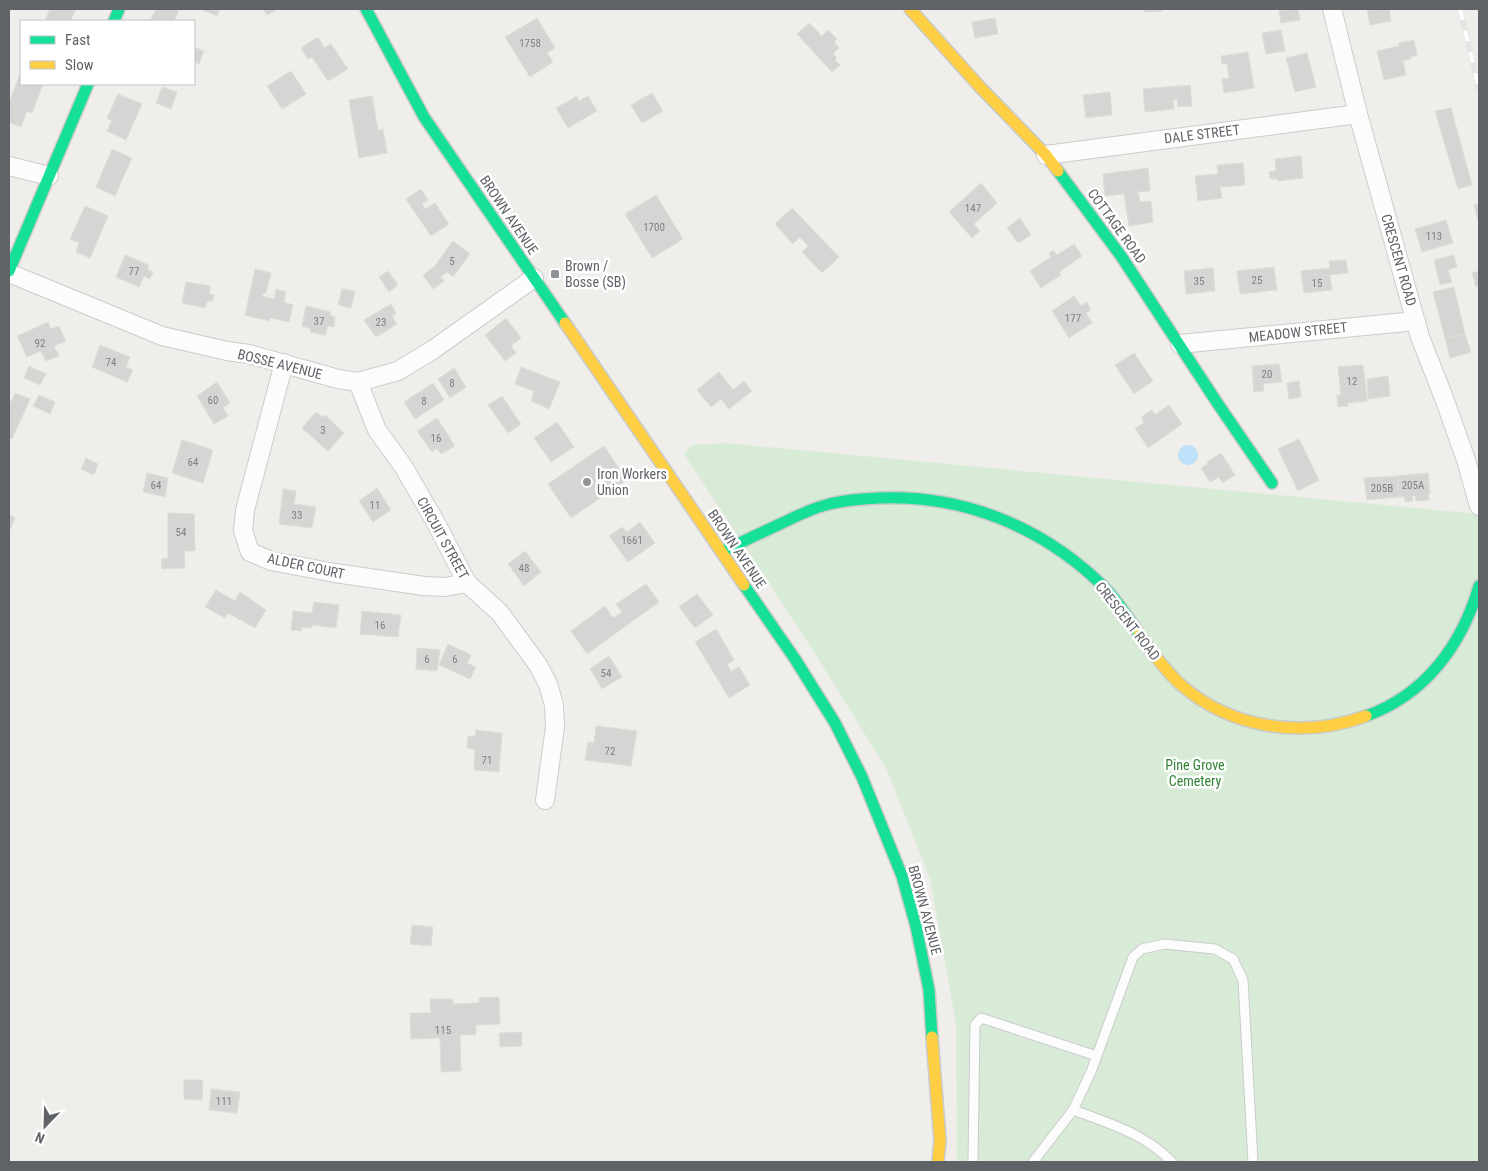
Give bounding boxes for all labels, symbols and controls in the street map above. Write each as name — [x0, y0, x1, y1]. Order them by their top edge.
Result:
legend — [20, 20, 195, 85]
text: Fast — [65, 31, 90, 49]
house number: 1758 — [519, 37, 541, 50]
text: Slow — [65, 56, 94, 74]
street label: DALE STREET — [1163, 121, 1241, 147]
street label: BROWN AVENUE — [477, 172, 541, 258]
street label: COTTAGE ROAD — [1085, 185, 1149, 267]
house number: 147 — [965, 202, 981, 215]
street label: CRESCENT ROAD — [1378, 212, 1420, 308]
house number: 1700 — [643, 221, 665, 234]
house number: 113 — [1426, 230, 1442, 243]
house number: 5 — [449, 255, 455, 268]
place label: Brown / Bosse (SB) — [565, 258, 626, 291]
house number: 77 — [129, 265, 139, 278]
marker: Brown / Bosse (SB) — [549, 268, 561, 280]
house number: 25 — [1252, 274, 1262, 287]
house number: 35 — [1194, 275, 1204, 288]
house number: 15 — [1312, 277, 1322, 290]
house number: 177 — [1065, 312, 1081, 325]
house number: 37 — [314, 315, 324, 328]
house number: 23 — [376, 316, 386, 329]
street label: MEADOW STREET — [1248, 319, 1348, 345]
house number: 92 — [35, 337, 45, 350]
street label: BOSSE AVENUE — [236, 346, 324, 382]
house number: 74 — [106, 356, 117, 369]
house number: 20 — [1262, 368, 1272, 381]
house number: 12 — [1347, 375, 1357, 388]
house number: 8 — [449, 377, 455, 390]
house number: 60 — [208, 394, 218, 407]
house number: 8 — [421, 395, 427, 408]
house number: 3 — [320, 424, 326, 437]
house number: 16 — [431, 432, 441, 445]
house number: 64 — [188, 456, 199, 469]
place label: Iron Workers Union — [597, 466, 667, 498]
marker: Iron Workers Union — [581, 476, 593, 488]
house number: 64 — [151, 479, 162, 492]
house number: 205A — [1402, 479, 1425, 492]
house number: 205B — [1371, 482, 1393, 495]
street label: CIRCUIT STREET — [414, 494, 472, 582]
house number: 11 — [370, 499, 380, 512]
street label: BROWN AVENUE — [705, 506, 769, 592]
house number: 33 — [292, 509, 302, 522]
house number: 54 — [176, 526, 187, 539]
house number: 1661 — [621, 534, 643, 547]
street label: ALDER COURT — [266, 550, 346, 582]
house number: 48 — [519, 562, 529, 575]
street label: CRESCENT ROAD — [1092, 579, 1164, 663]
house number: 16 — [375, 619, 385, 632]
house number: 6 — [424, 653, 430, 666]
house number: 6 — [452, 653, 458, 666]
house number: 54 — [601, 667, 612, 680]
house number: 72 — [605, 745, 615, 758]
house number: 71 — [482, 754, 492, 767]
park label: Pine Grove Cemetery — [1165, 757, 1225, 789]
street label: BROWN AVENUE — [905, 864, 945, 956]
house number: 115 — [435, 1024, 451, 1037]
house number: 111 — [216, 1095, 232, 1108]
north arrow — [20, 1101, 70, 1151]
text: N — [33, 1129, 47, 1147]

